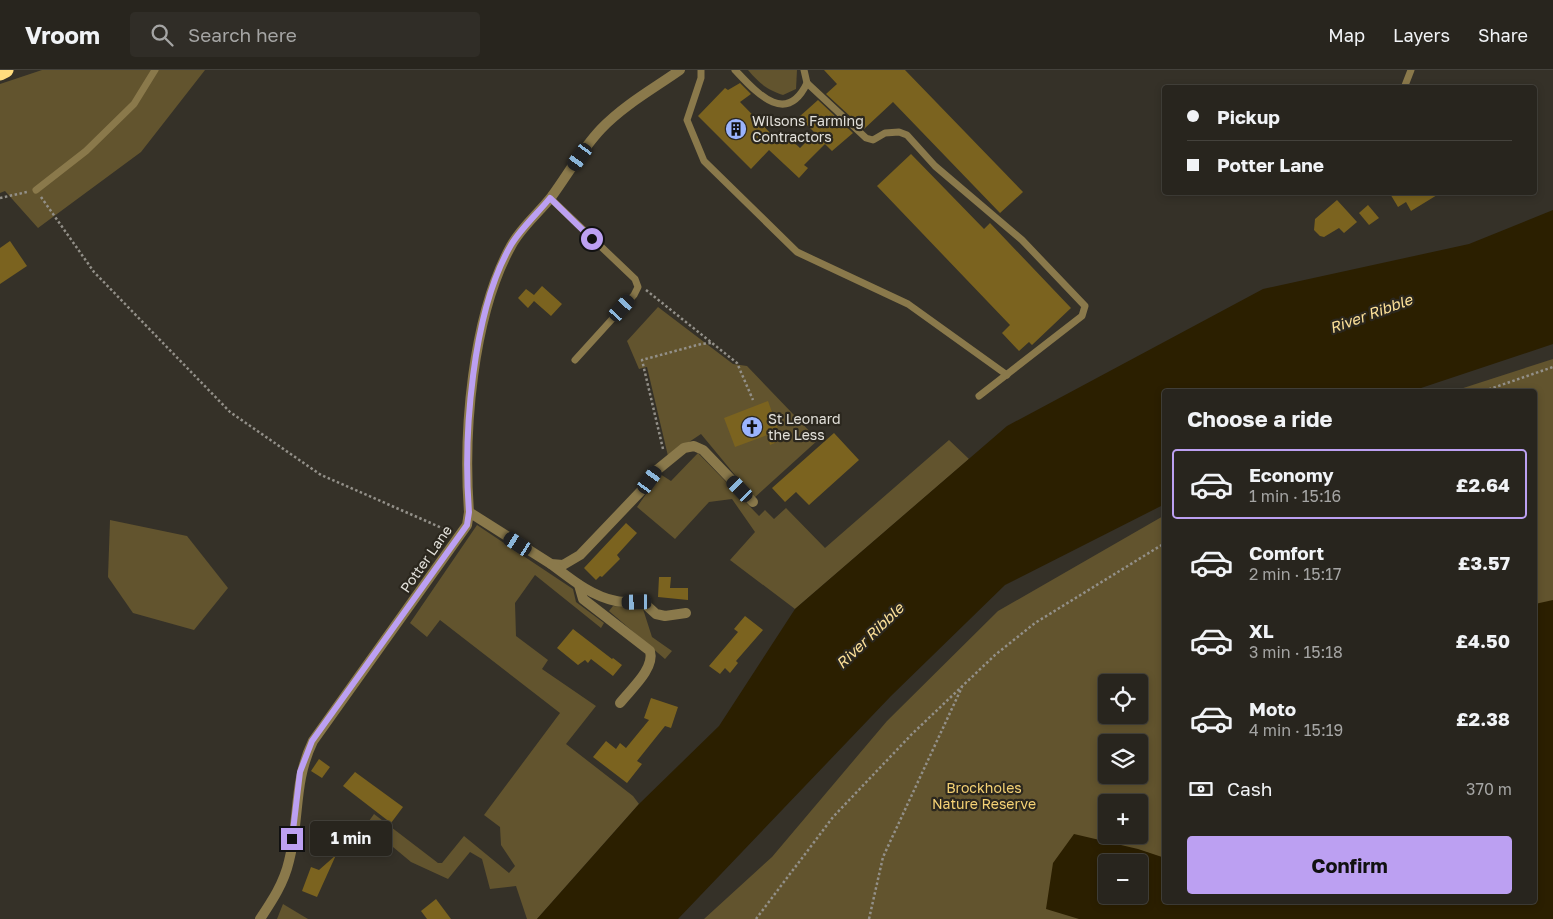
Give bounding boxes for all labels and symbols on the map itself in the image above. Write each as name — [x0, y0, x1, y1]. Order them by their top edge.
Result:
place label: Wilsons Farming Contractors — [752, 112, 864, 145]
building icon: Wilsons Farming Contractors — [724, 117, 748, 141]
car — [565, 140, 594, 174]
route start — [581, 228, 603, 250]
water label: River Ribble — [1327, 289, 1416, 336]
car — [606, 292, 637, 324]
place label: St Leonard the Less — [768, 410, 841, 443]
church icon: St Leonard the Less — [740, 415, 764, 439]
car — [635, 463, 664, 497]
car — [724, 473, 755, 505]
street label: Potter Lane — [396, 522, 455, 596]
car — [501, 530, 534, 558]
car — [621, 594, 652, 610]
water label: River Ribble — [832, 598, 908, 672]
park label: Brockholes Nature Reserve — [932, 779, 1036, 812]
callout: 1 min — [310, 822, 392, 856]
route end — [281, 828, 303, 850]

